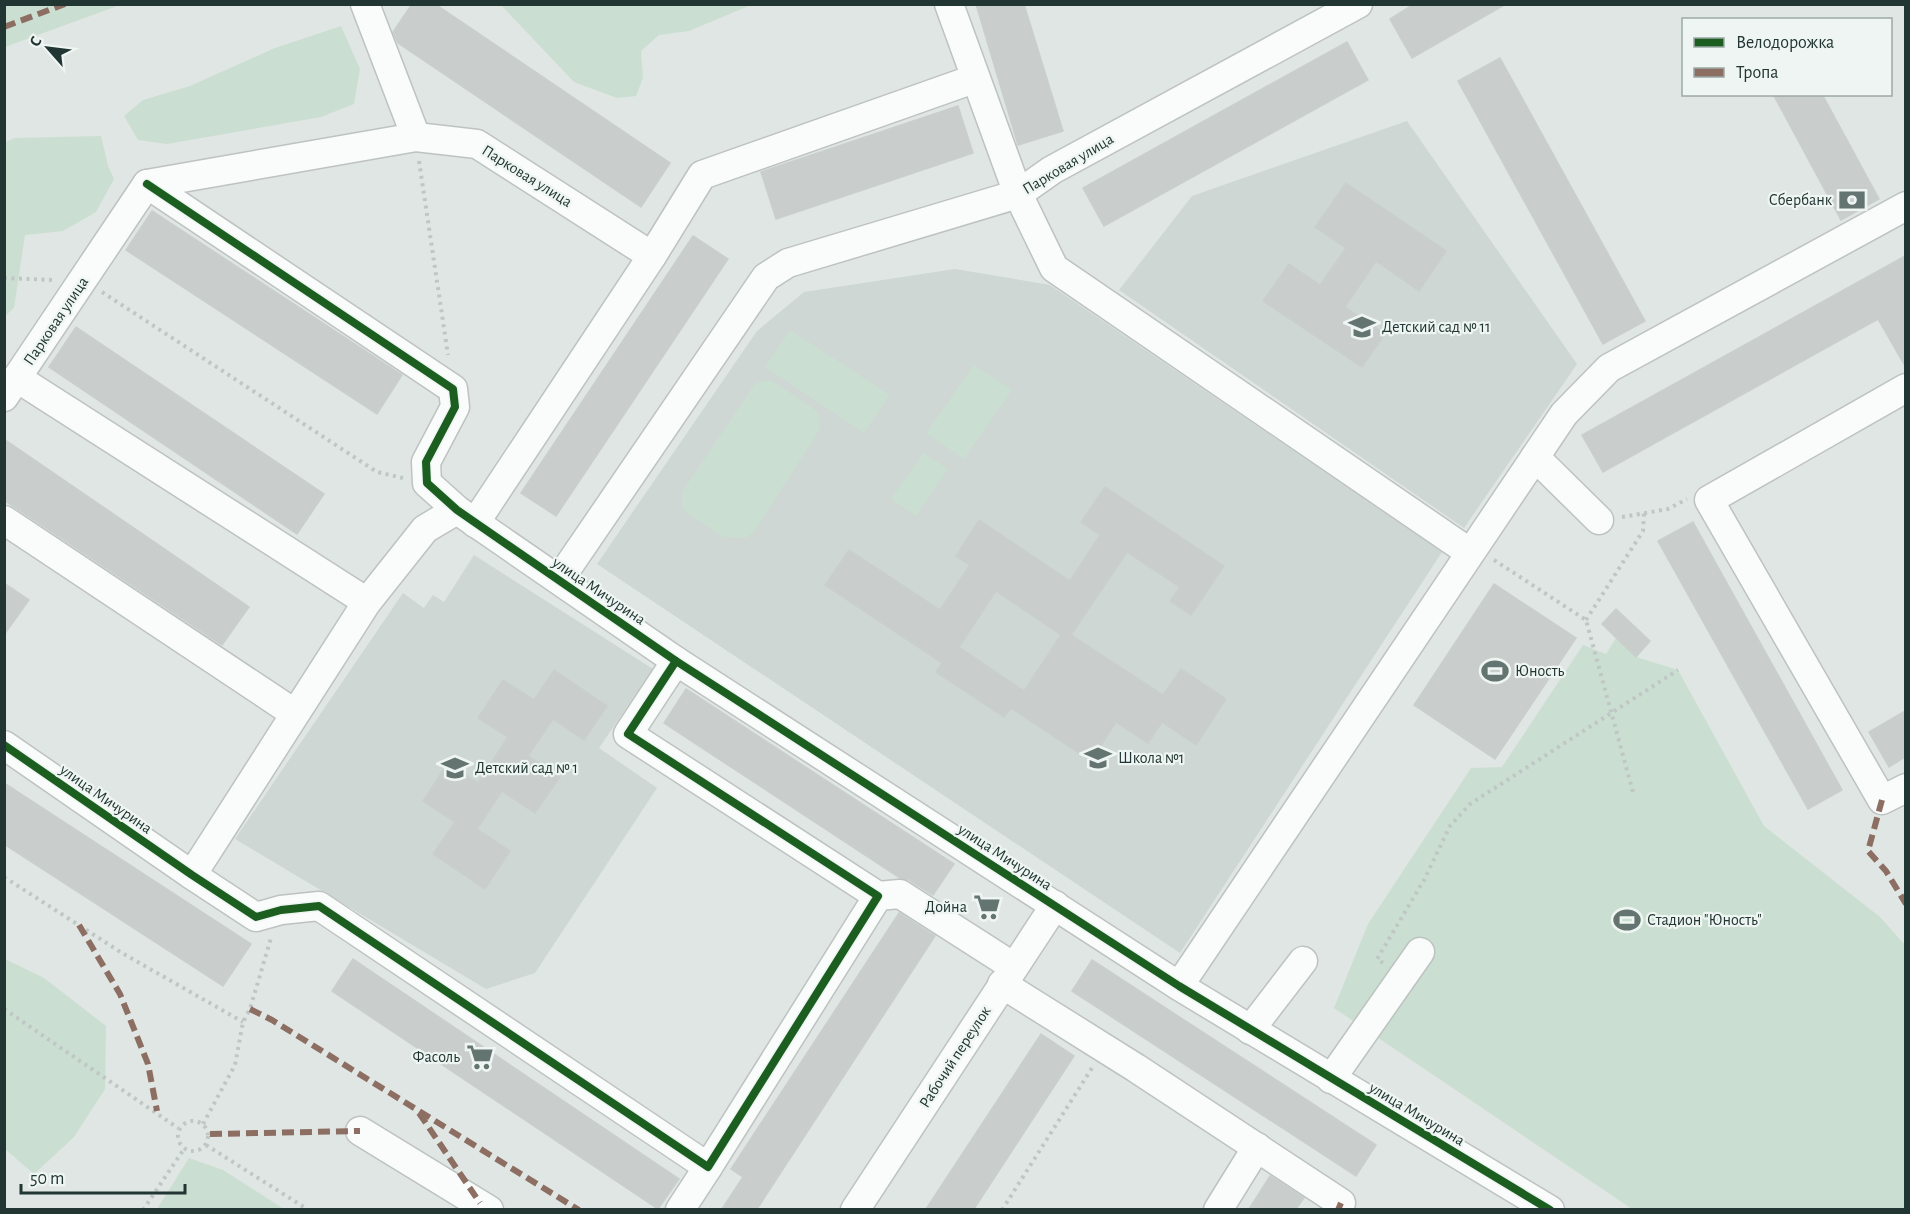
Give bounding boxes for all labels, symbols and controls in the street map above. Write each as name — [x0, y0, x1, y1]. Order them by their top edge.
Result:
north arrow — [18, 18, 78, 78]
legend — [1682, 18, 1892, 96]
text: С — [26, 34, 45, 49]
text: Велодорожка — [1736, 34, 1834, 52]
text: Тропа — [1736, 64, 1779, 82]
street label: Парковая улица — [1020, 131, 1117, 198]
street label: Парковая улица — [479, 142, 575, 211]
bank icon: Сбербанк — [1837, 185, 1867, 215]
place label: Сбербанк — [1769, 192, 1833, 208]
street label: Парковая улица — [21, 274, 92, 369]
school or university icon: Детский сад № 11 — [1347, 312, 1377, 342]
place label: Детский сад № 11 — [1382, 319, 1490, 335]
street label: улица Мичурина — [548, 554, 648, 629]
sports icon: Юность — [1480, 656, 1510, 686]
place label: Юность — [1515, 663, 1565, 679]
school or university icon: Школа №1 — [1083, 743, 1113, 773]
place label: Школа №1 — [1118, 750, 1184, 766]
school or university icon: Детский сад № 1 — [440, 753, 470, 783]
place label: Детский сад № 1 — [475, 760, 578, 776]
street label: улица Мичурина — [56, 761, 155, 837]
street label: улица Мичурина — [954, 820, 1055, 894]
supermarket icon: Дойна — [972, 892, 1002, 922]
place label: Дойна — [925, 899, 967, 915]
sports icon: Стадион "Юность" — [1612, 905, 1642, 935]
place label: Стадион "Юность" — [1647, 912, 1762, 928]
street label: Рабочий переулок — [916, 1003, 995, 1111]
supermarket icon: Фасоль — [465, 1042, 495, 1072]
place label: Фасоль — [413, 1049, 460, 1065]
street label: улица Мичурина — [1365, 1079, 1468, 1150]
scale bar — [21, 1157, 184, 1195]
text: 50 m — [30, 1170, 64, 1188]

